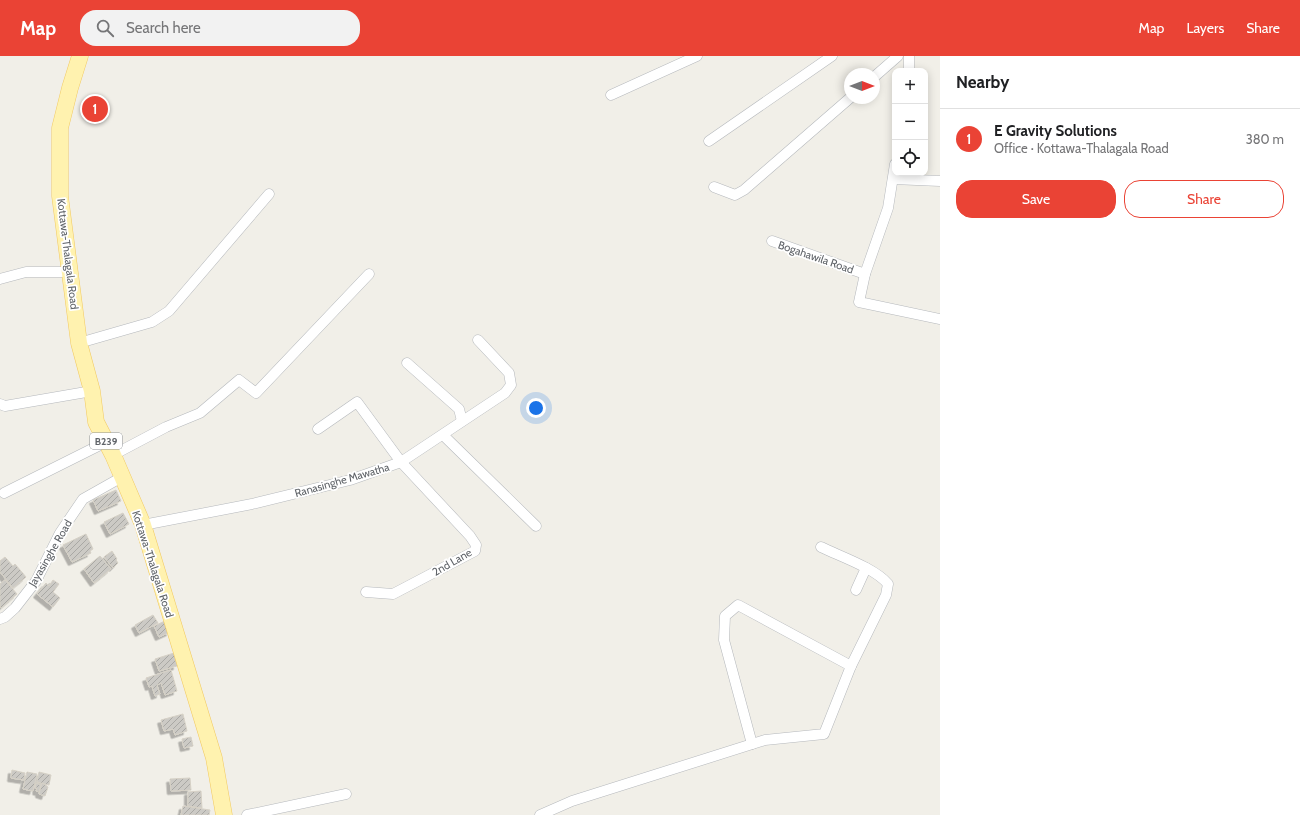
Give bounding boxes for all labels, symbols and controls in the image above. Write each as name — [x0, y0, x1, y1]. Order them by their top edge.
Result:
search box — [80, 10, 360, 46]
text: Map — [20, 17, 56, 40]
icon: search — [94, 17, 116, 39]
text: Search here — [126, 19, 201, 37]
text: Map — [1139, 19, 1164, 37]
text: Layers — [1186, 19, 1224, 37]
text: Share — [1246, 19, 1280, 37]
north arrow — [844, 68, 880, 104]
map controls — [892, 68, 928, 176]
button: + — [892, 68, 928, 104]
text: Nearby — [956, 72, 1009, 92]
pin: 1 — [82, 94, 108, 124]
button: − — [892, 104, 928, 140]
text: E Gravity Solutions — [994, 122, 1117, 140]
text: 1 — [967, 131, 971, 147]
text: 380 m — [1246, 131, 1284, 147]
button: locate — [892, 140, 928, 176]
text: Office · Kottawa-Thalagala Road — [994, 140, 1169, 156]
button: Save — [956, 180, 1116, 218]
button: Share — [1124, 180, 1284, 218]
street label: Kottawa-Thalagala Road — [54, 198, 82, 310]
street label: Bogahawila Road — [776, 238, 856, 276]
your location — [526, 398, 546, 418]
road number: B239 — [90, 433, 122, 449]
street label: Ranasinghe Mawatha — [293, 460, 392, 500]
street label: Kottawa-Thalagala Road — [129, 509, 177, 619]
street label: Jayasinghe Road — [25, 517, 75, 590]
street label: 2nd Lane — [430, 545, 474, 579]

